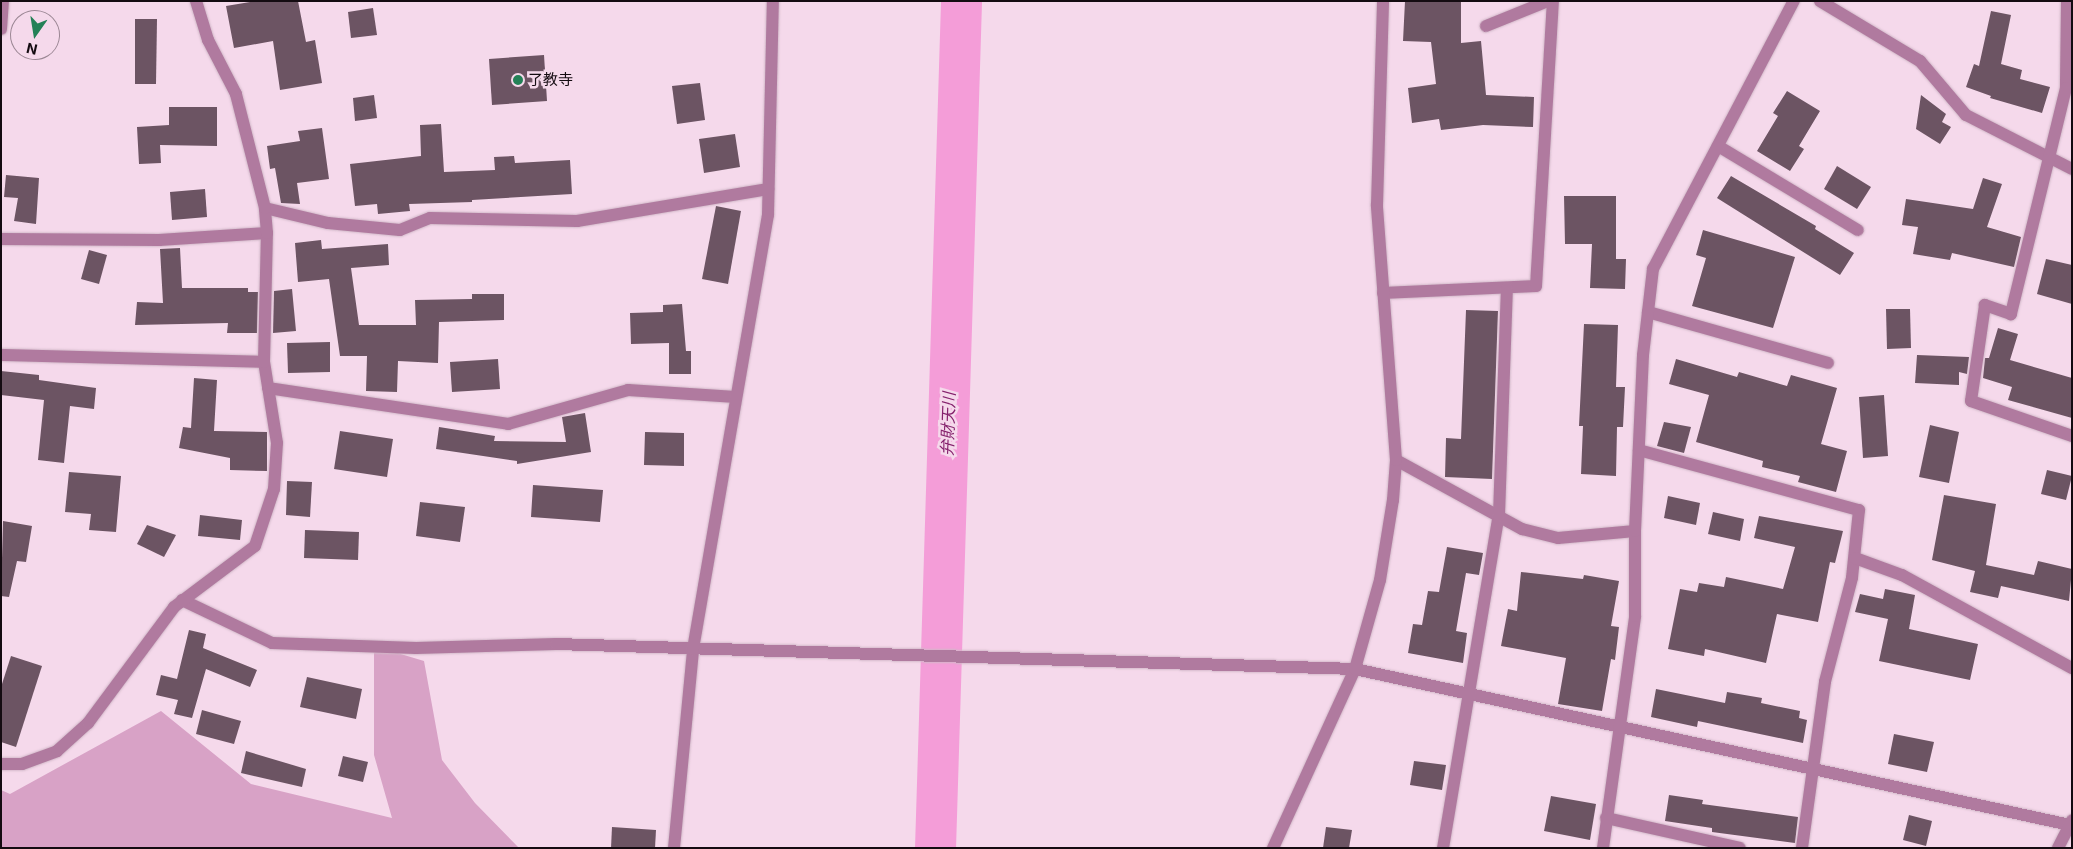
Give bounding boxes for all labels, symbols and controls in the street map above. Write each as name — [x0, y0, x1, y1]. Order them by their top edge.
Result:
north arrow — [10, 10, 60, 60]
text: N — [25, 40, 39, 59]
place label: 了教寺 — [528, 71, 573, 89]
marker: 了教寺 — [512, 74, 524, 86]
water label: 弁財天川 — [937, 392, 959, 456]

